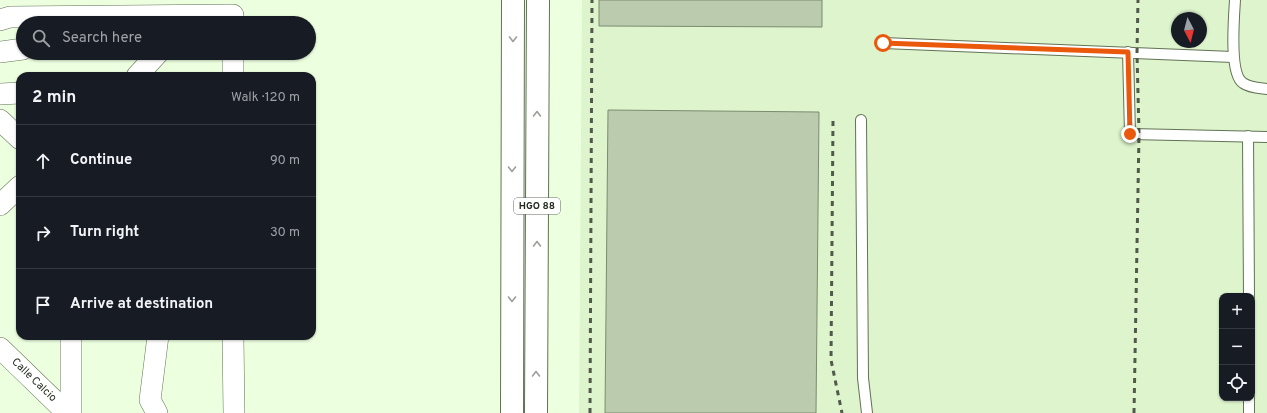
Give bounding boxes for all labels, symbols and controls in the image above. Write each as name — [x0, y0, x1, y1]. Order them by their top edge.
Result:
north arrow — [1171, 12, 1207, 48]
search box — [16, 16, 316, 60]
icon: search — [30, 27, 52, 49]
text: Search here — [62, 29, 142, 48]
route start — [874, 34, 892, 52]
one-way arrow — [509, 36, 517, 42]
text: 2 min — [32, 87, 76, 109]
text: Walk · 120 m — [231, 90, 300, 106]
one-way arrow — [533, 111, 541, 117]
route end — [1121, 125, 1139, 143]
icon: ahead — [32, 150, 54, 172]
text: Continue — [70, 151, 132, 170]
text: 90 m — [270, 153, 300, 169]
one-way arrow — [508, 166, 516, 172]
road number: HGO 88 — [514, 198, 560, 214]
icon: right — [32, 222, 54, 244]
text: Turn right — [70, 223, 139, 242]
text: 30 m — [270, 225, 300, 241]
one-way arrow — [533, 241, 541, 247]
map controls — [1219, 293, 1255, 401]
button: + — [1219, 293, 1255, 329]
icon: arrive — [32, 294, 54, 316]
text: Arrive at destination — [70, 295, 213, 314]
one-way arrow — [508, 296, 516, 302]
button: − — [1219, 329, 1255, 365]
street label: Calle Calcio — [8, 355, 60, 405]
button: locate — [1219, 365, 1255, 401]
one-way arrow — [532, 371, 540, 377]

